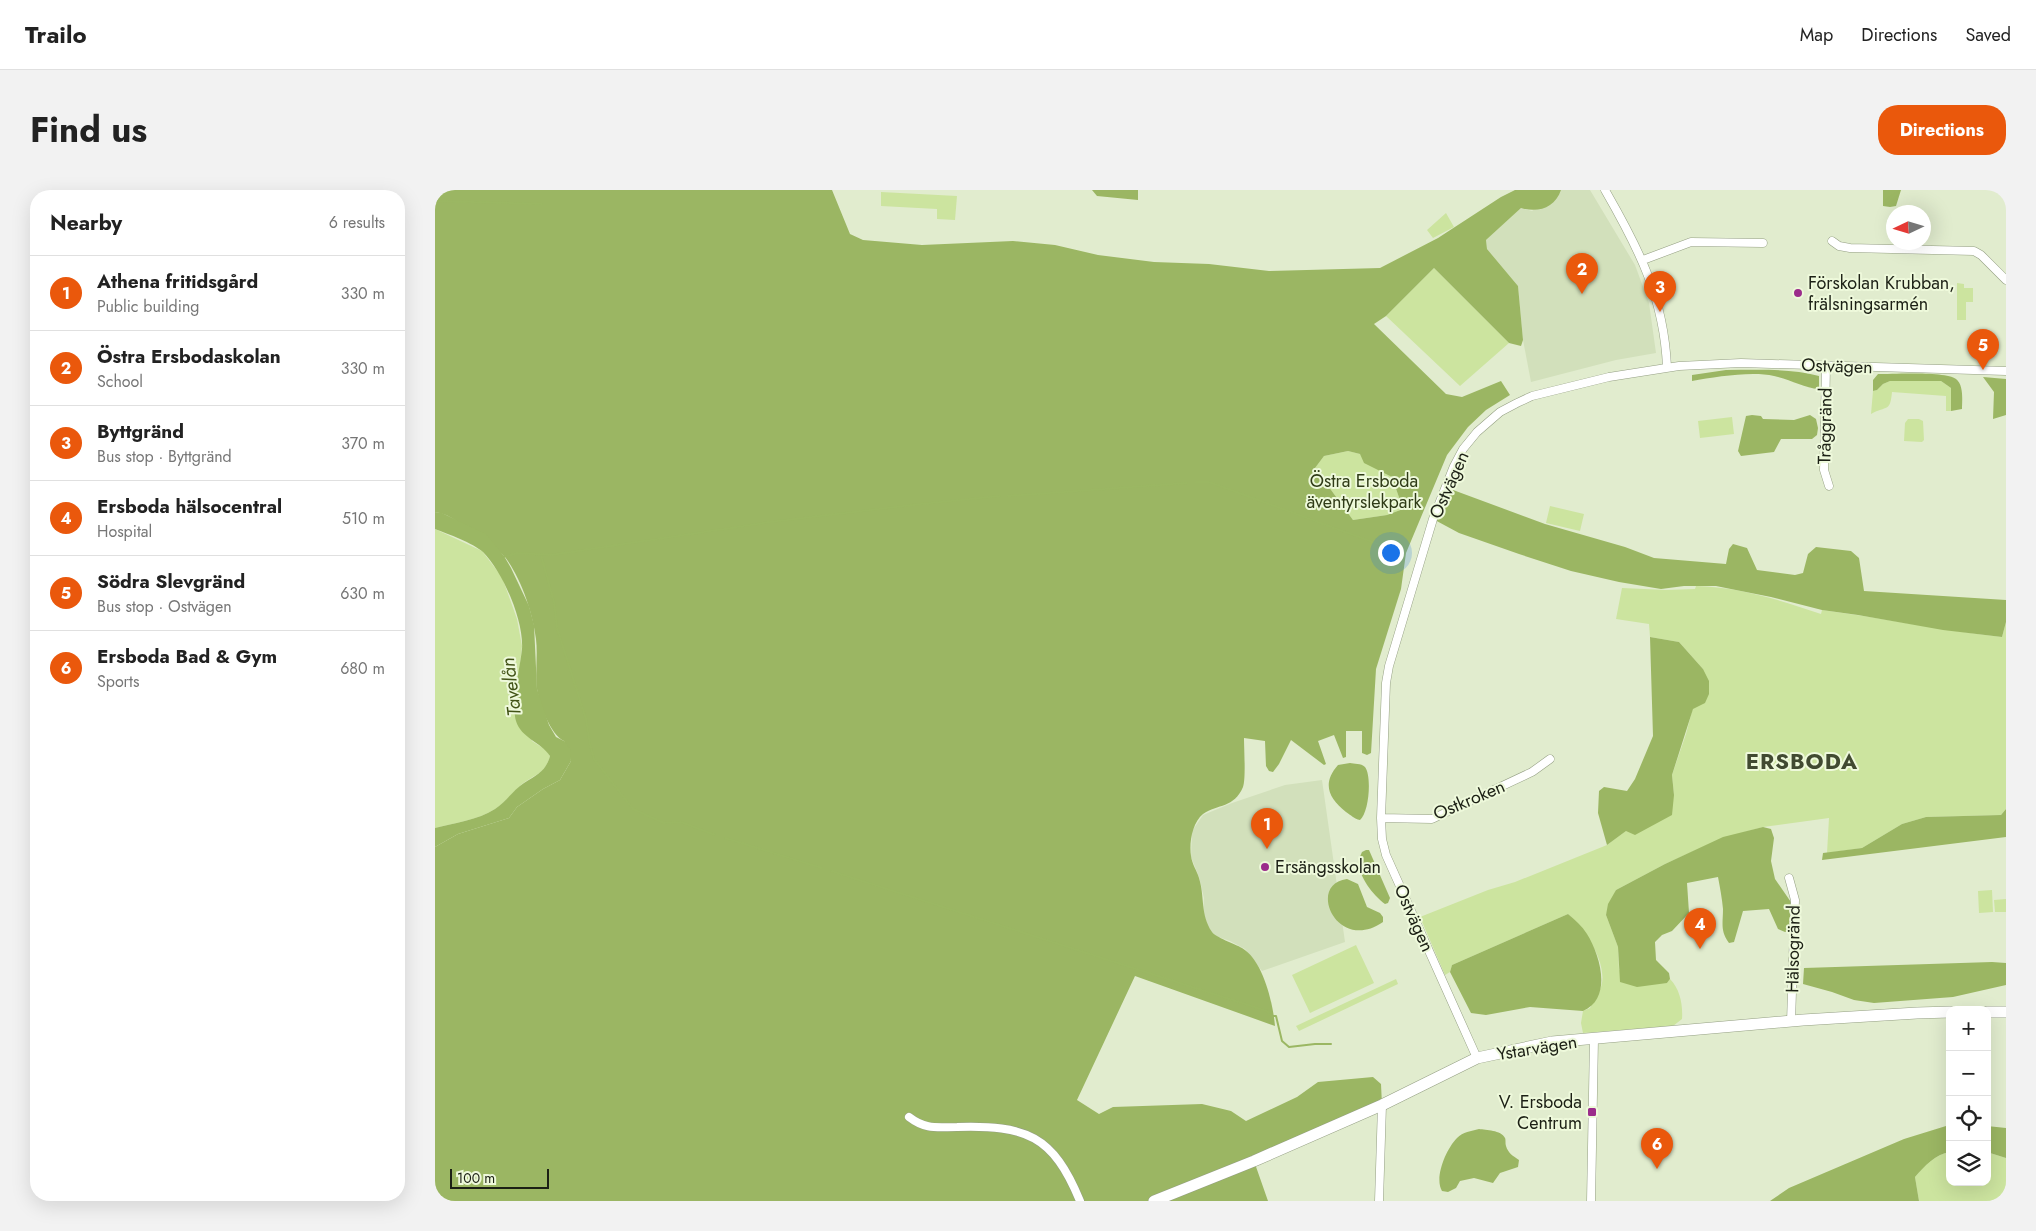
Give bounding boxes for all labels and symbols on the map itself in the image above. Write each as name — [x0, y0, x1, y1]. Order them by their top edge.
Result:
north arrow — [1886, 205, 1931, 250]
pin: 2 — [1566, 253, 1598, 294]
place label: Förskolan Krubban, frälsningsarmén — [1808, 270, 1955, 317]
pin: 3 — [1644, 271, 1676, 312]
marker: Förskolan Krubban, frälsningsarmén — [1792, 287, 1804, 299]
pin: 5 — [1967, 329, 1999, 370]
street label: Ostvägen — [1801, 352, 1873, 380]
street label: Tråggränd — [1811, 387, 1839, 465]
street label: Ostvägen — [1423, 447, 1475, 523]
park label: Östra Ersboda äventyrslekpark — [1306, 468, 1422, 515]
your location — [1378, 540, 1404, 566]
water label: Tavelån — [494, 656, 528, 718]
district label: ERSBODA — [1746, 745, 1858, 777]
street label: Ostkroken — [1429, 773, 1509, 827]
pin: 1 — [1251, 808, 1283, 849]
place label: Ersängsskolan — [1275, 854, 1381, 880]
marker: Ersängsskolan — [1259, 861, 1271, 873]
street label: Ostvägen — [1388, 880, 1440, 956]
street label: Hälsogränd — [1779, 905, 1807, 993]
pin: 4 — [1684, 908, 1716, 949]
street label: Ystarvägen — [1495, 1029, 1579, 1067]
place label: V. Ersboda Centrum — [1499, 1089, 1582, 1136]
marker: V. Ersboda Centrum — [1586, 1106, 1598, 1118]
pin: 6 — [1641, 1128, 1673, 1169]
scale bar — [450, 1166, 549, 1189]

